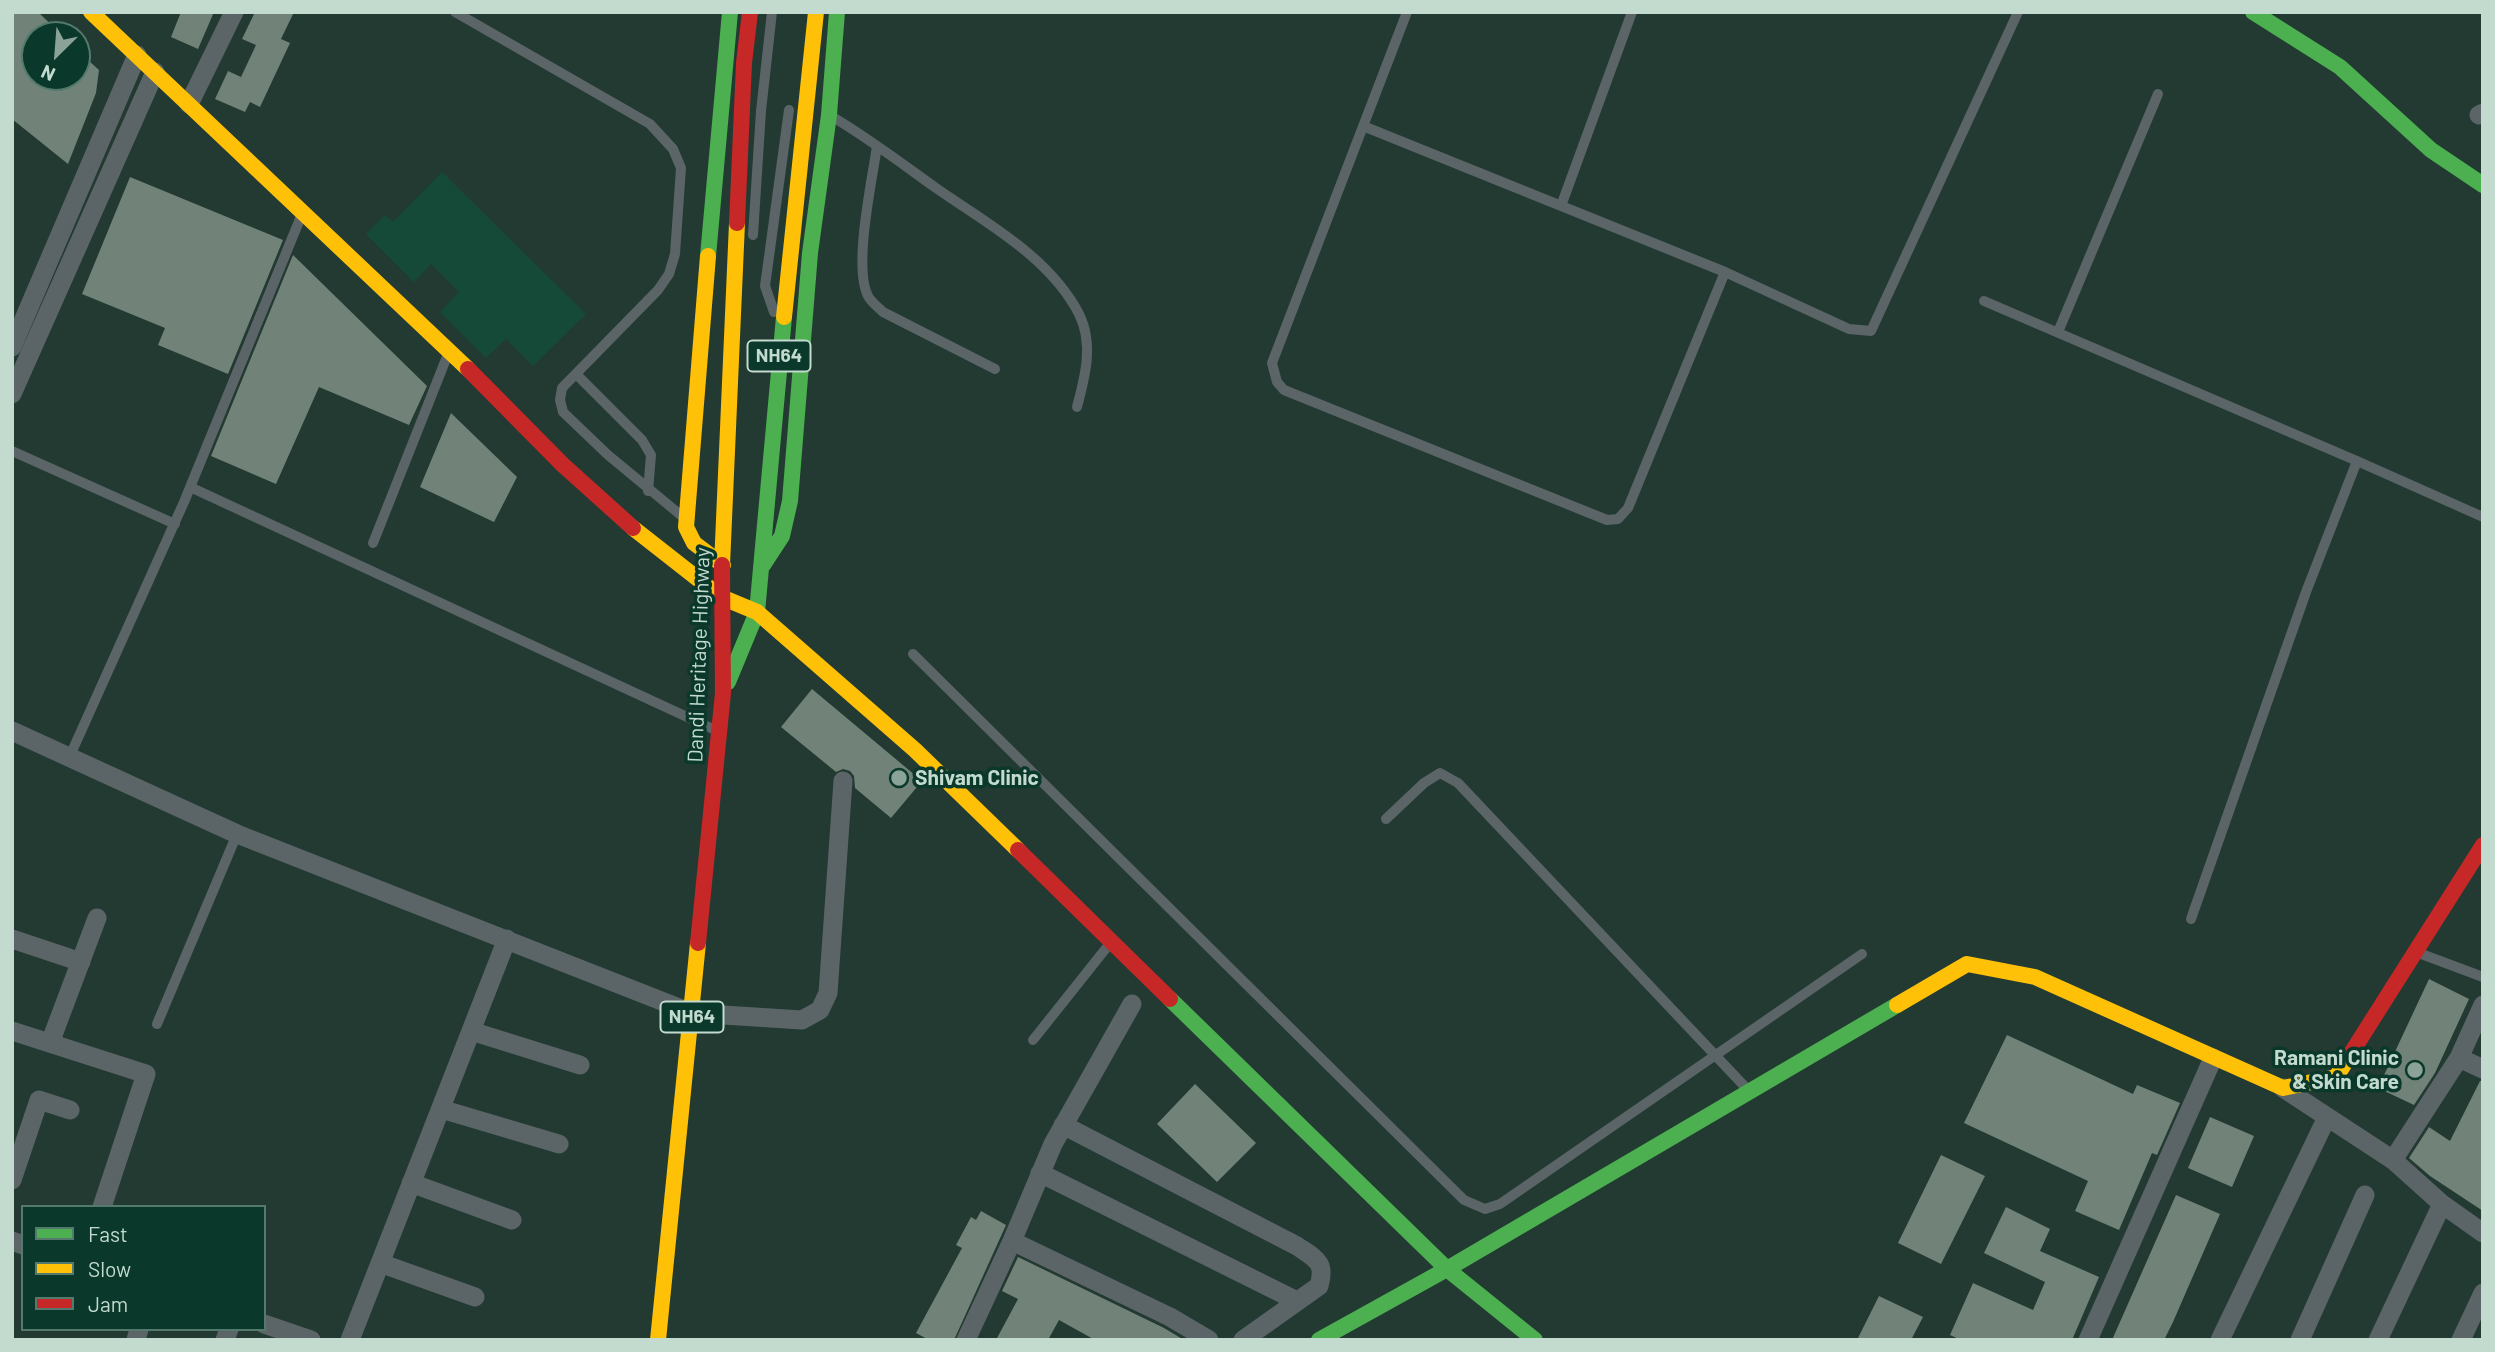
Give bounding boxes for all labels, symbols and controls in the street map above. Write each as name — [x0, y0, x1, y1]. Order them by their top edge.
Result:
north arrow — [21, 21, 91, 91]
text: N — [37, 61, 58, 87]
road number: NH64 — [748, 340, 810, 372]
street label: Dandi Heritage Highway — [683, 547, 715, 763]
place label: Shivam Clinic — [915, 765, 1039, 791]
marker: Shivam Clinic — [889, 768, 909, 788]
road number: NH64 — [660, 1001, 724, 1032]
place label: Ramani Clinic & Skin Care — [2274, 1045, 2399, 1095]
marker: Ramani Clinic & Skin Care — [2405, 1060, 2425, 1080]
legend — [21, 1205, 266, 1331]
text: Fast — [88, 1221, 128, 1246]
text: Slow — [88, 1256, 131, 1281]
text: Jam — [88, 1291, 128, 1316]

